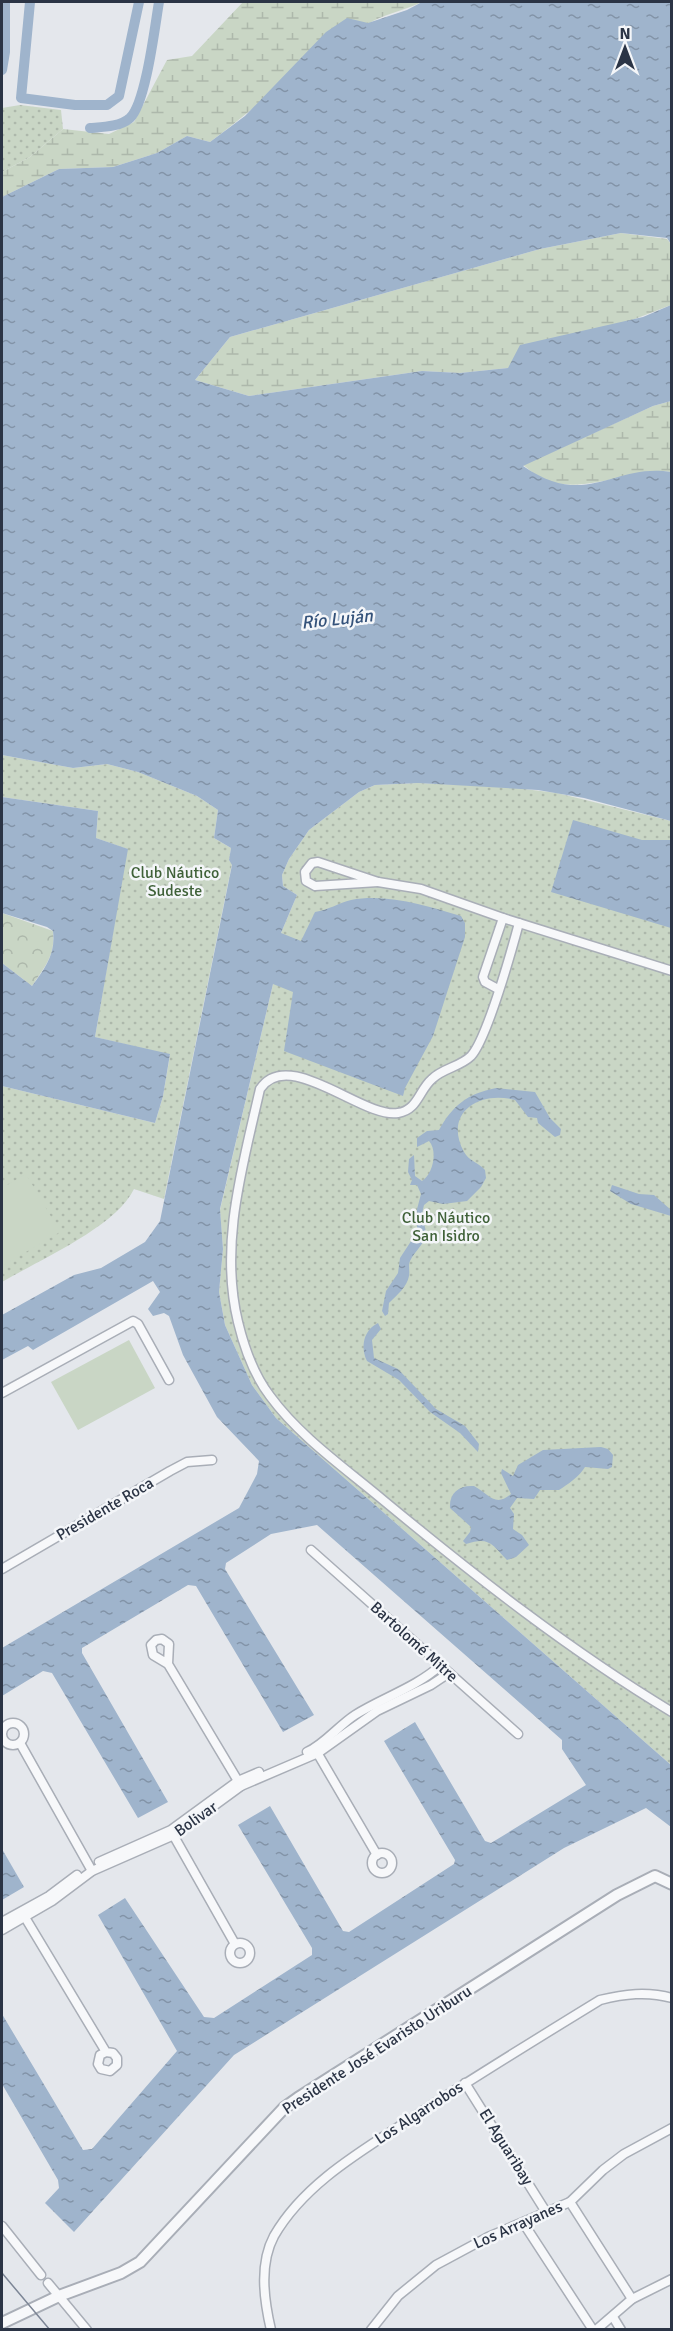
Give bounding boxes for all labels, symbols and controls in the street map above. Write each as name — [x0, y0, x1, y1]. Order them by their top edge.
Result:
north arrow — [595, 18, 655, 78]
text: N — [619, 24, 631, 44]
water label: Río Luján — [300, 604, 375, 634]
park label: Club Náutico Sudeste — [131, 863, 219, 901]
park label: Club Náutico San Isidro — [402, 1208, 490, 1246]
street label: Presidente Roca — [53, 1473, 157, 1545]
street label: Bartolomé Mitre — [366, 1597, 462, 1687]
street label: Bolivar — [171, 1797, 222, 1841]
street label: Presidente José Evaristo Uriburu — [278, 1981, 476, 2119]
street label: Los Algarrobos — [371, 2077, 467, 2149]
street label: El Aguaribay — [475, 2105, 538, 2189]
street label: Los Arrayanes — [470, 2196, 566, 2254]

